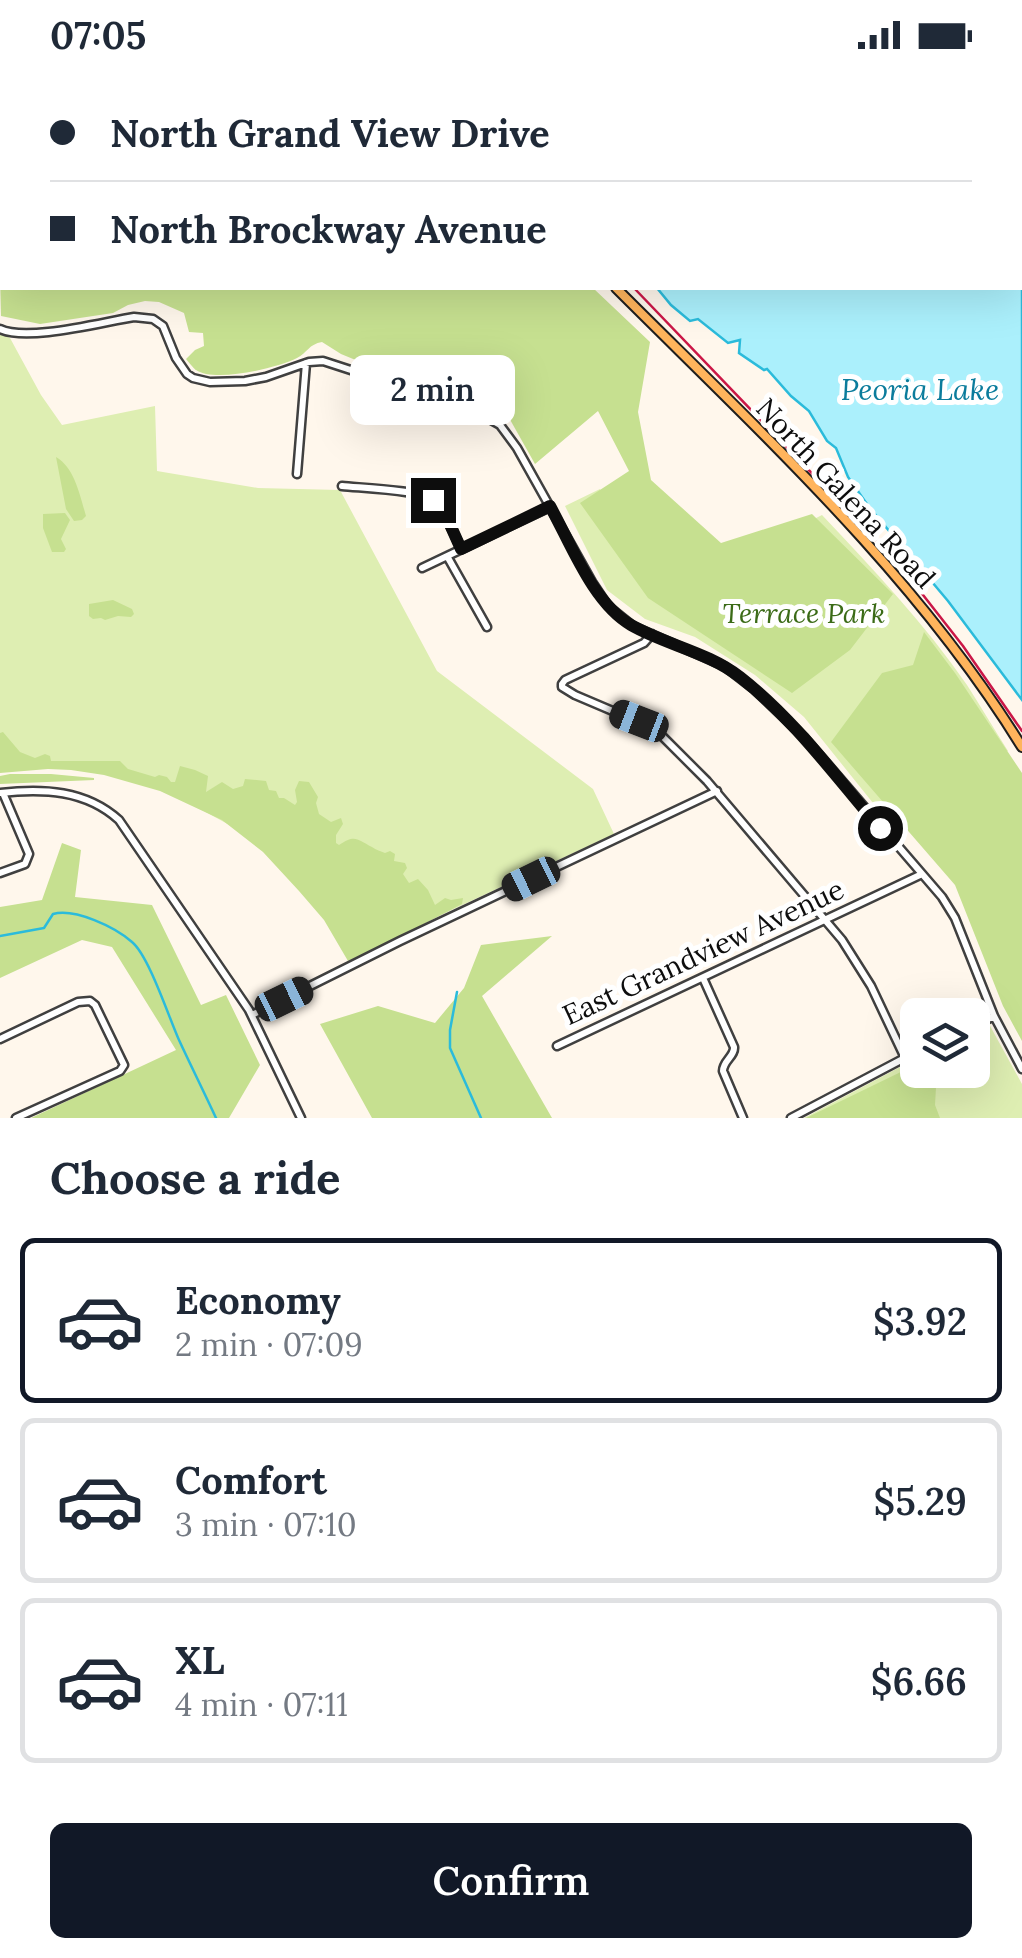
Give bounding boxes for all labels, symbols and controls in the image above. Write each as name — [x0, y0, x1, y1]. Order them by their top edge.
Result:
text: 07:05 — [50, 11, 146, 59]
text: North Grand View Drive — [110, 109, 550, 157]
text: North Brockway Avenue — [110, 205, 547, 253]
callout: 2 min — [350, 355, 516, 425]
text: 2 min — [390, 369, 475, 410]
water label: Peoria Lake — [841, 370, 999, 408]
street label: North Galena Road — [749, 390, 943, 596]
route end — [411, 478, 456, 523]
park label: Terrace Park — [723, 595, 885, 631]
car — [606, 696, 672, 746]
route start — [858, 806, 903, 851]
car — [497, 852, 565, 906]
street label: East Grandview Avenue — [557, 871, 849, 1033]
car — [250, 972, 318, 1026]
map controls — [900, 998, 990, 1088]
button: layers — [900, 998, 990, 1088]
text: Choose a ride — [50, 1149, 340, 1206]
icon: car — [55, 1276, 145, 1366]
text: Economy — [175, 1276, 341, 1324]
text: $3.92 — [873, 1297, 967, 1345]
text: 2 min · 07:09 — [175, 1324, 363, 1365]
icon: car — [55, 1456, 145, 1546]
text: Comfort — [175, 1456, 327, 1504]
text: $5.29 — [874, 1477, 967, 1525]
text: 3 min · 07:10 — [175, 1504, 357, 1545]
icon: car — [55, 1636, 145, 1726]
text: XL — [175, 1636, 225, 1684]
text: $6.66 — [871, 1657, 967, 1705]
text: 4 min · 07:11 — [175, 1684, 348, 1725]
button: Confirm — [50, 1823, 972, 1938]

